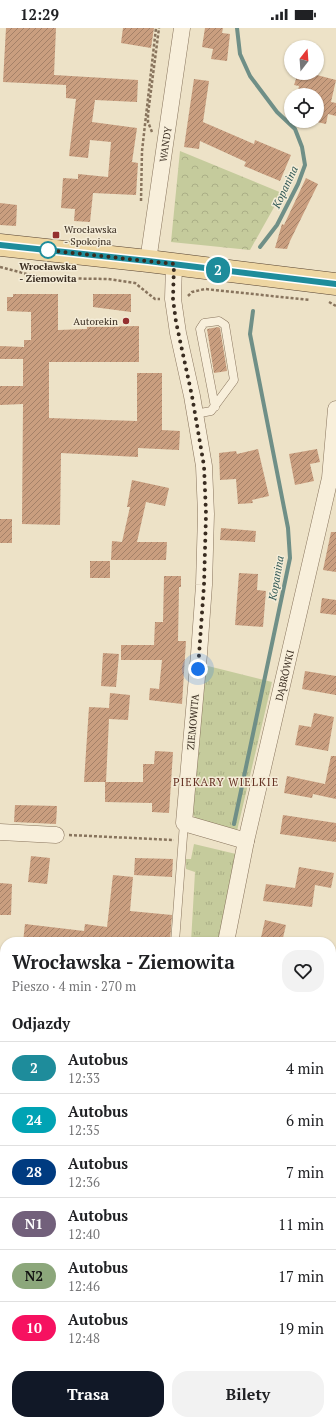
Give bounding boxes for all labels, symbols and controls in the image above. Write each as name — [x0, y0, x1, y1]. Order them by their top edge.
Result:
text: 12:29 — [20, 4, 59, 24]
north arrow — [284, 40, 324, 80]
map controls — [284, 40, 324, 128]
button: locate — [284, 88, 324, 128]
street label: WANDY — [156, 125, 174, 163]
water label: Kopanina — [269, 163, 301, 211]
place label: Wrocławska - Spokojna — [64, 223, 117, 248]
marker: Wrocławska - Spokojna — [51, 230, 61, 240]
marker: Wrocławska - Ziemowita — [39, 241, 57, 259]
line badge: 2 — [205, 257, 231, 283]
place label: Wrocławska - Ziemowita — [19, 260, 77, 285]
text: 2 — [214, 260, 222, 279]
place label: Autorekin — [73, 315, 118, 328]
marker: Autorekin — [121, 316, 131, 326]
water label: Kopanina — [265, 554, 287, 603]
street label: DĄBRÓWKI — [272, 648, 297, 702]
your location — [188, 659, 208, 679]
street label: ZIEMOWITA — [184, 693, 202, 751]
district label: PIEKARY WIELKIE — [173, 775, 279, 789]
text: Wrocławska - Ziemowita — [12, 949, 235, 974]
button: heart — [282, 950, 324, 992]
text: Pieszo · 4 min · 270 m — [12, 977, 136, 995]
text: Odjazdy — [12, 1013, 70, 1033]
text: Autobus — [68, 1049, 128, 1069]
text: 2 — [30, 1058, 38, 1077]
text: 4 min — [286, 1058, 324, 1078]
text: 12:33 — [68, 1069, 100, 1087]
text: Autobus — [68, 1101, 128, 1121]
text: 24 — [26, 1110, 42, 1129]
text: 6 min — [286, 1110, 324, 1130]
text: 12:35 — [68, 1121, 100, 1139]
text: Autobus — [68, 1153, 128, 1173]
text: 28 — [26, 1162, 42, 1181]
text: 7 min — [286, 1162, 324, 1182]
text: 12:36 — [68, 1173, 100, 1191]
text: Autobus — [68, 1205, 128, 1225]
text: N1 — [25, 1214, 43, 1233]
text: 11 min — [278, 1214, 324, 1234]
text: 12:40 — [68, 1225, 100, 1243]
text: Autobus — [68, 1257, 128, 1277]
text: N2 — [25, 1266, 43, 1285]
text: 17 min — [278, 1266, 324, 1286]
text: 12:46 — [68, 1277, 100, 1295]
text: Autobus — [68, 1309, 128, 1329]
text: 10 — [26, 1318, 42, 1337]
text: 19 min — [278, 1318, 324, 1338]
text: 12:48 — [68, 1329, 100, 1347]
button: Trasa — [12, 1371, 164, 1417]
button: Bilety — [172, 1371, 324, 1417]

